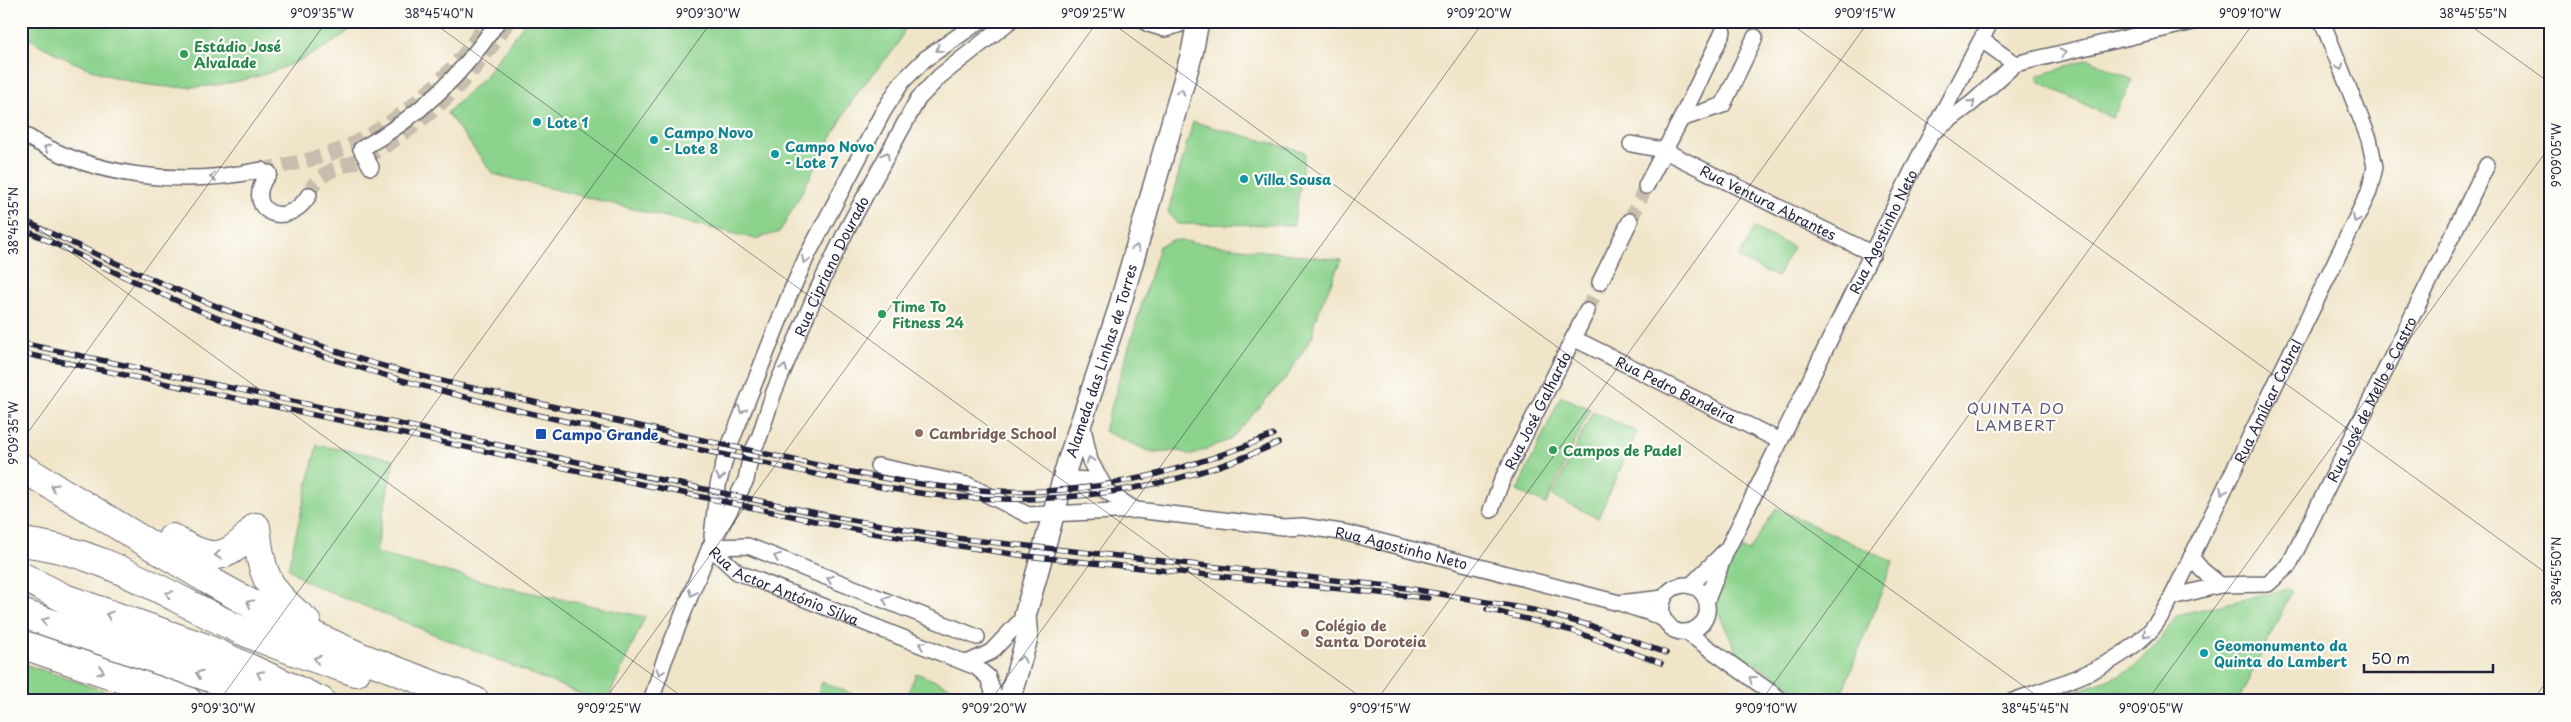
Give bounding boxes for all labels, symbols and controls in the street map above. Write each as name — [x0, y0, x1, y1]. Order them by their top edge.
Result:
text: 9°09'35"W — [290, 4, 354, 22]
text: 38°45'40"N — [404, 4, 474, 22]
text: 9°09'30"W — [676, 4, 741, 22]
text: 9°09'25"W — [1061, 4, 1126, 22]
text: 9°09'20"W — [1446, 4, 1512, 22]
text: 9°09'15"W — [1834, 4, 1896, 22]
text: 9°09'10"W — [2219, 4, 2282, 22]
text: 38°45'55"N — [2439, 4, 2507, 22]
place label: Estádio José Alvalade — [194, 36, 281, 73]
one-way arrow — [936, 43, 945, 52]
marker: Estádio José Alvalade — [178, 48, 190, 60]
one-way arrow — [2058, 48, 2067, 59]
one-way arrow — [2335, 62, 2345, 70]
one-way arrow — [1175, 88, 1185, 96]
one-way arrow — [1966, 100, 1975, 109]
place label: Lote 1 — [547, 112, 589, 133]
marker: Lote 1 — [531, 116, 543, 128]
place label: Campo Novo - Lote 8 — [664, 122, 753, 159]
text: 9°09'05"W — [2547, 122, 2565, 187]
marker: Campo Novo - Lote 8 — [648, 134, 660, 146]
place label: Campo Novo - Lote 7 — [785, 136, 874, 173]
one-way arrow — [43, 144, 52, 154]
marker: Campo Novo - Lote 7 — [769, 148, 781, 160]
one-way arrow — [880, 151, 890, 160]
street label: Rua Ventura Abrantes — [1697, 160, 1840, 245]
street label: Rua Agostinho Neto — [1843, 166, 1922, 297]
place label: Villa Sousa — [1254, 169, 1332, 190]
one-way arrow — [209, 171, 217, 182]
marker: Villa Sousa — [1238, 173, 1250, 185]
text: 38°45'35"N — [4, 187, 22, 255]
street label: Rua Cipriano Dourado — [788, 192, 874, 339]
one-way arrow — [2352, 214, 2362, 223]
one-way arrow — [1131, 245, 1141, 253]
one-way arrow — [801, 255, 812, 264]
street label: Alameda das Linhas de Torres — [1060, 262, 1142, 460]
place label: Time To Fitness 24 — [892, 296, 965, 333]
marker: Time To Fitness 24 — [876, 308, 888, 320]
street label: Rua José de Mello e Castro — [2321, 312, 2421, 485]
street label: Rua Amílcar Cabral — [2228, 335, 2306, 466]
street label: Rua José Galhardo — [1499, 348, 1576, 473]
street label: Rua Pedro Bandeira — [1612, 350, 1740, 428]
one-way arrow — [778, 364, 789, 373]
district label: QUINTA DO LAMBERT — [1967, 396, 2065, 436]
text: 9°09'35"W — [4, 401, 22, 465]
one-way arrow — [738, 405, 748, 414]
place label: Cambridge School — [929, 423, 1057, 444]
place label: Campo Grande — [552, 424, 659, 445]
marker: Campo Grande — [534, 427, 548, 441]
marker: Cambridge School — [913, 427, 925, 439]
place label: Campos de Padel — [1563, 440, 1681, 461]
marker: Campos de Padel — [1547, 444, 1559, 456]
one-way arrow — [1086, 456, 1096, 465]
one-way arrow — [715, 473, 726, 482]
one-way arrow — [50, 484, 59, 494]
one-way arrow — [2219, 486, 2229, 495]
street label: Rua Agostinho Neto — [1334, 521, 1470, 574]
text: 38°45'50"N — [2547, 537, 2565, 605]
street label: Rua Actor António Silva — [705, 541, 862, 630]
one-way arrow — [214, 549, 222, 560]
one-way arrow — [773, 553, 782, 564]
one-way arrow — [827, 574, 835, 584]
one-way arrow — [688, 588, 699, 597]
one-way arrow — [165, 590, 174, 600]
one-way arrow — [882, 596, 891, 607]
one-way arrow — [247, 599, 256, 609]
one-way arrow — [105, 611, 114, 621]
place label: Colégio de Santa Doroteia — [1315, 615, 1427, 652]
one-way arrow — [42, 617, 50, 627]
marker: Colégio de Santa Doroteia — [1299, 627, 1311, 639]
one-way arrow — [2143, 628, 2152, 637]
place label: Geomonumento da Quinta do Lambert — [2214, 635, 2348, 672]
one-way arrow — [918, 640, 927, 651]
scale bar — [2364, 642, 2492, 674]
text: 50 m — [2371, 646, 2410, 669]
marker: Geomonumento da Quinta do Lambert — [2198, 647, 2210, 659]
one-way arrow — [313, 655, 322, 665]
one-way arrow — [1016, 655, 1027, 663]
one-way arrow — [96, 665, 104, 675]
one-way arrow — [656, 668, 666, 676]
one-way arrow — [195, 669, 204, 679]
one-way arrow — [256, 670, 265, 680]
one-way arrow — [1749, 676, 1758, 685]
text: 9°09'30"W — [191, 699, 256, 717]
text: 9°09'25"W — [577, 699, 642, 717]
text: 9°09'20"W — [961, 699, 1027, 717]
text: 9°09'15"W — [1349, 699, 1411, 717]
text: 9°09'10"W — [1735, 699, 1798, 717]
text: 38°45'45"N — [2001, 699, 2069, 717]
text: 9°09'05"W — [2119, 699, 2184, 717]

